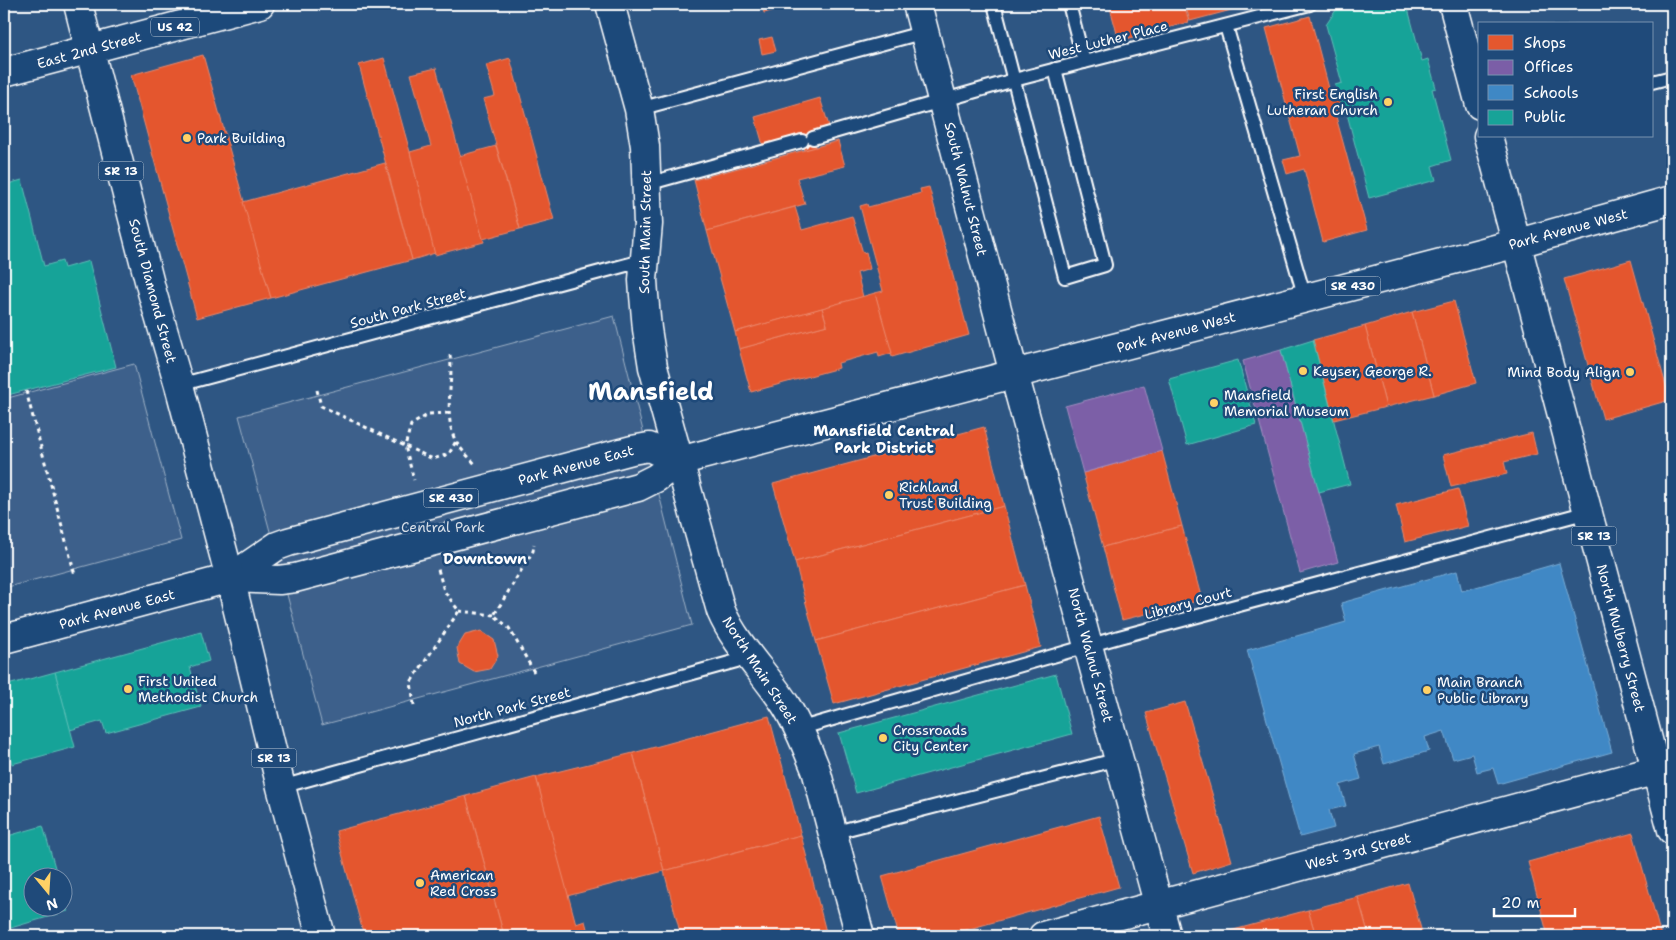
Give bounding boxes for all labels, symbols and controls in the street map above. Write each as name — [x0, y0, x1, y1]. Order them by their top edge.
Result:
street label: West Luther Place — [1046, 16, 1170, 64]
road number: US 42 — [151, 18, 199, 36]
legend — [1478, 22, 1654, 138]
street label: East 2nd Street — [35, 27, 143, 73]
text: Shops — [1524, 33, 1566, 53]
text: Offices — [1524, 57, 1573, 77]
text: Schools — [1524, 83, 1579, 103]
place label: First English Lutheran Church — [1267, 85, 1378, 119]
marker: First English Lutheran Church — [1382, 96, 1394, 108]
text: Public — [1524, 107, 1566, 127]
street label: South Walnut Street — [941, 120, 991, 258]
place label: Park Building — [197, 129, 285, 147]
marker: Park Building — [181, 132, 193, 144]
road number: SR 13 — [98, 162, 144, 180]
street label: South Main Street — [635, 170, 655, 294]
street label: Park Avenue West — [1507, 204, 1629, 254]
street label: South Diamond Street — [125, 217, 181, 365]
road number: SR 430 — [1326, 276, 1380, 296]
street label: South Park Street — [348, 284, 468, 332]
street label: Park Avenue West — [1115, 307, 1237, 357]
place label: Keyser, George R. — [1313, 362, 1432, 380]
place label: Mind Body Align — [1507, 363, 1620, 381]
marker: Keyser, George R. — [1297, 365, 1309, 377]
marker: Mind Body Align — [1624, 366, 1636, 378]
district label: Mansfield — [588, 376, 714, 408]
place label: Mansfield Memorial Museum — [1224, 386, 1349, 420]
marker: Mansfield Memorial Museum — [1208, 397, 1220, 409]
district label: Mansfield Central Park District — [813, 421, 955, 458]
street label: Park Avenue East — [516, 441, 636, 489]
place label: Richland Trust Building — [899, 478, 992, 512]
road number: SR 430 — [424, 488, 478, 508]
marker: Richland Trust Building — [883, 489, 895, 501]
park label: Central Park — [401, 518, 485, 536]
road number: SR 13 — [1572, 526, 1616, 546]
district label: Downtown — [443, 549, 527, 569]
street label: North Mulberry Street — [1593, 562, 1649, 714]
street label: Library Court — [1142, 583, 1234, 623]
street label: Park Avenue East — [57, 585, 177, 633]
street label: North Walnut Street — [1064, 586, 1118, 724]
street label: North Main Street — [718, 613, 802, 727]
place label: First United Methodist Church — [138, 672, 258, 706]
place label: Main Branch Public Library — [1437, 673, 1529, 707]
marker: First United Methodist Church — [122, 683, 134, 695]
street label: North Park Street — [452, 683, 572, 731]
marker: Main Branch Public Library — [1421, 684, 1433, 696]
place label: Crossroads City Center — [893, 721, 969, 755]
marker: Crossroads City Center — [877, 732, 889, 744]
road number: SR 13 — [252, 748, 296, 768]
street label: West 3rd Street — [1303, 828, 1413, 874]
place label: American Red Cross — [430, 866, 497, 900]
north arrow — [22, 868, 72, 918]
marker: American Red Cross — [414, 877, 426, 889]
scale bar — [1494, 885, 1575, 917]
text: 20 m — [1501, 893, 1540, 913]
text: N — [44, 894, 60, 915]

